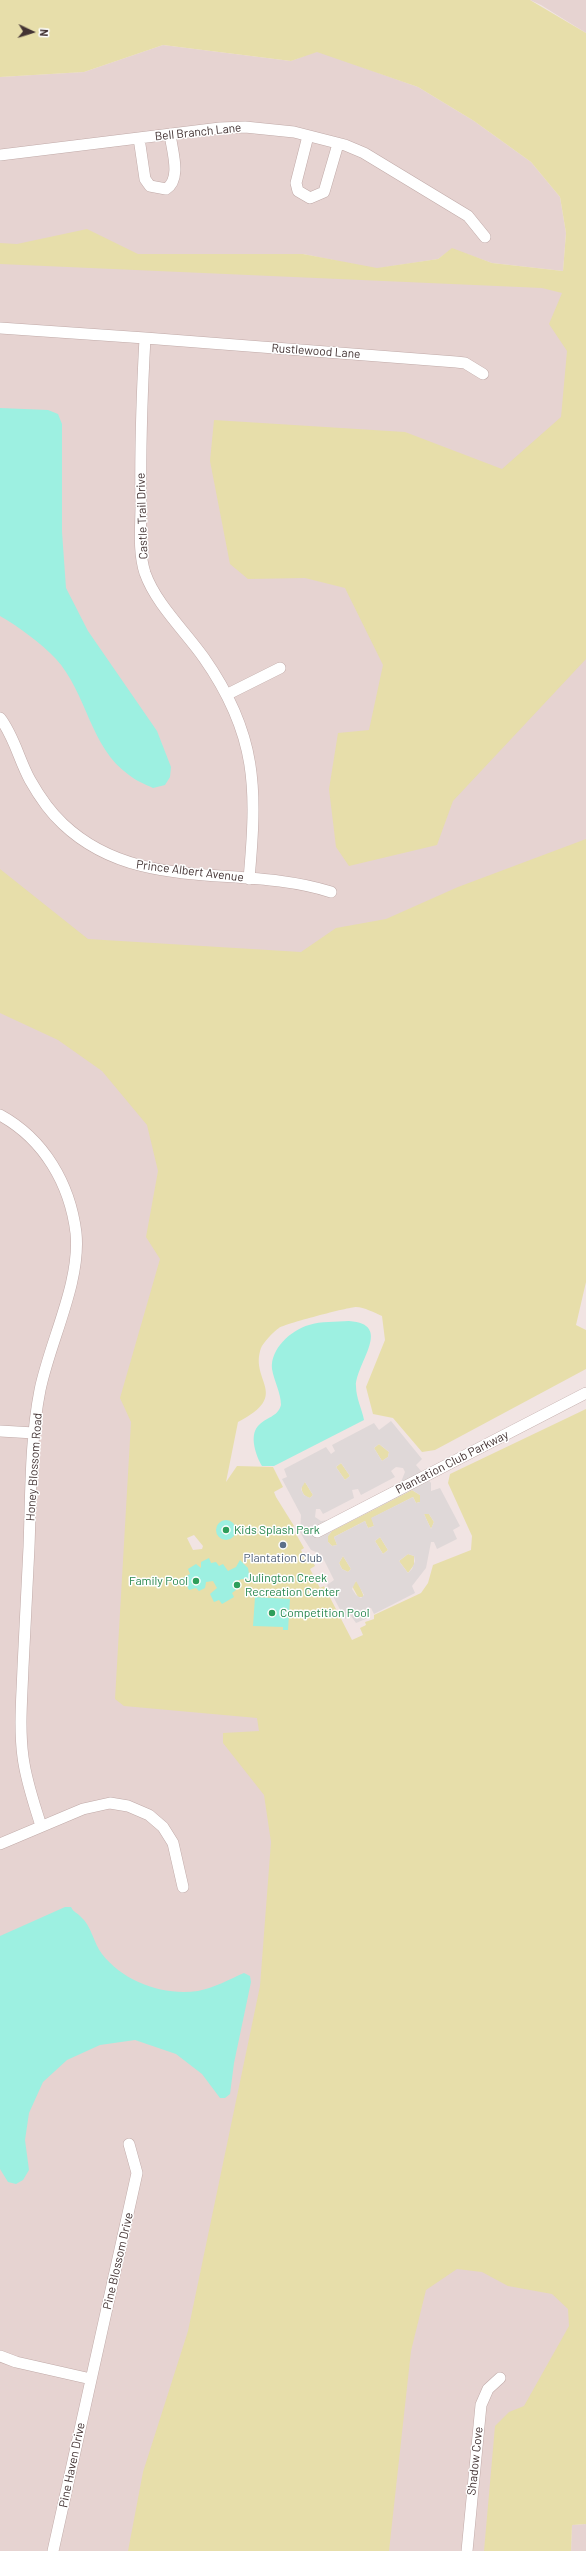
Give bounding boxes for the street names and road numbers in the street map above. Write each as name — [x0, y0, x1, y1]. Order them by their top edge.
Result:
street label: Bell Branch Lane — [154, 120, 242, 144]
street label: Rustlewood Lane — [271, 341, 361, 361]
street label: Castle Trail Drive — [133, 472, 151, 560]
street label: Prince Albert Avenue — [135, 857, 245, 885]
street label: Honey Blossom Road — [23, 1412, 45, 1522]
street label: Plantation Club Parkway — [393, 1427, 511, 1497]
street label: Pine Blossom Drive — [100, 2211, 136, 2311]
street label: Pine Haven Drive — [56, 2421, 88, 2509]
street label: Shadow Cove — [464, 2426, 486, 2496]

